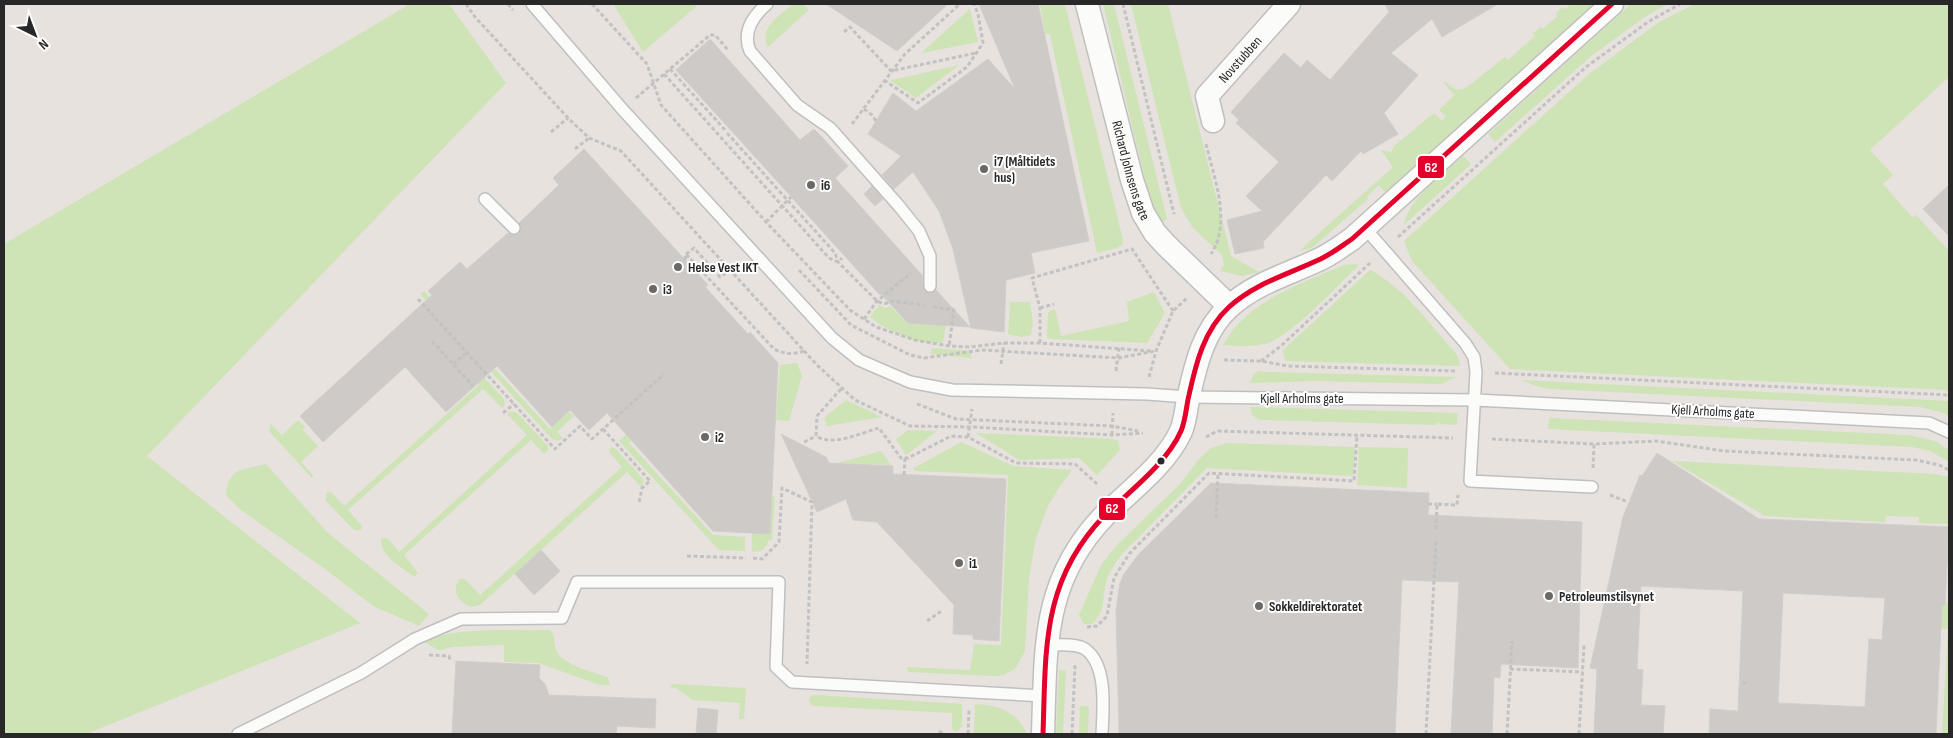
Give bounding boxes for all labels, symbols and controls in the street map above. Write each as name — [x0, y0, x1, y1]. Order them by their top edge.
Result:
north arrow — [10, 10, 60, 60]
street label: Novstubben — [1215, 33, 1265, 86]
text: N — [35, 35, 52, 53]
street label: Richard Johnsens gate — [1108, 119, 1154, 224]
place label: i7 (Måltidets hus) — [994, 153, 1055, 186]
line badge: 62 — [1417, 155, 1445, 179]
text: 62 — [1425, 159, 1437, 176]
marker: i7 (Måltidets hus) — [978, 163, 990, 175]
place label: i6 — [821, 177, 831, 194]
marker: i6 — [805, 179, 817, 191]
place label: Helse Vest IKT — [688, 259, 758, 276]
marker: Helse Vest IKT — [672, 261, 684, 273]
place label: i3 — [663, 281, 672, 298]
marker: i3 — [647, 283, 659, 295]
street label: Kjell Arholms gate — [1260, 390, 1344, 407]
street label: Kjell Arholms gate — [1671, 401, 1755, 422]
place label: i2 — [715, 429, 724, 446]
marker: i2 — [699, 431, 711, 443]
unlabelled marker — [1156, 456, 1166, 466]
line badge: 62 — [1098, 497, 1126, 521]
text: 62 — [1106, 500, 1118, 517]
place label: i1 — [969, 555, 978, 572]
marker: i1 — [953, 557, 965, 569]
place label: Petroleumstilsynet — [1559, 588, 1654, 605]
marker: Petroleumstilsynet — [1543, 590, 1555, 602]
place label: Sokkeldirektoratet — [1269, 598, 1363, 615]
marker: Sokkeldirektoratet — [1253, 600, 1265, 612]

